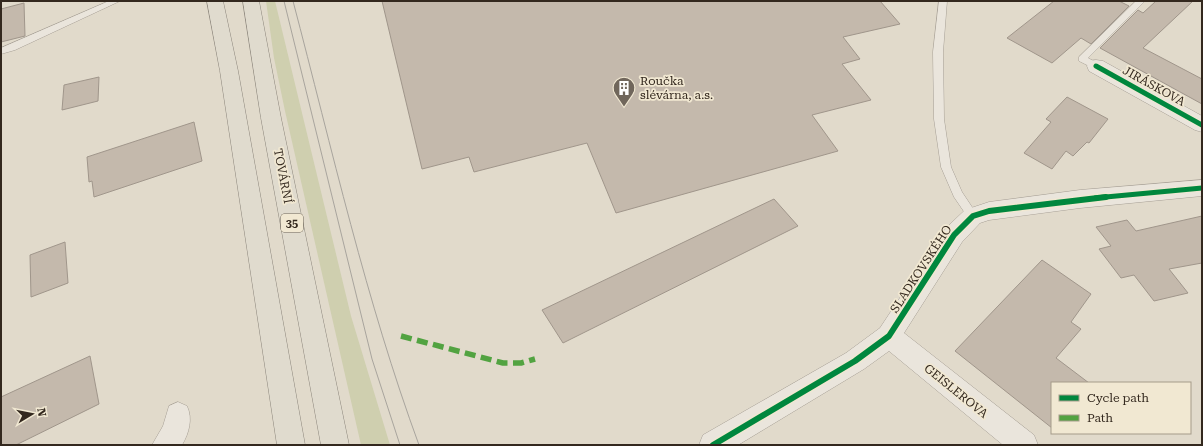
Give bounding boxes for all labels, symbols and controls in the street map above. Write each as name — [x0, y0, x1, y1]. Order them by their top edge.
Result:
street label: JIRÁSKOVA — [1120, 63, 1188, 109]
place label: Roučka slévárna, a.s. — [640, 74, 713, 102]
building icon: Roučka slévárna, a.s. — [611, 75, 637, 108]
street label: TOVÁRNÍ — [271, 147, 295, 205]
road number: 35 — [281, 214, 303, 232]
street label: SLADKOVSKÉHO — [887, 222, 955, 316]
street label: GEISLEROVA — [921, 361, 991, 421]
legend — [1051, 382, 1191, 434]
text: Cycle path — [1087, 391, 1149, 405]
north arrow — [12, 394, 52, 434]
text: N — [34, 407, 49, 418]
text: Path — [1087, 411, 1113, 425]

